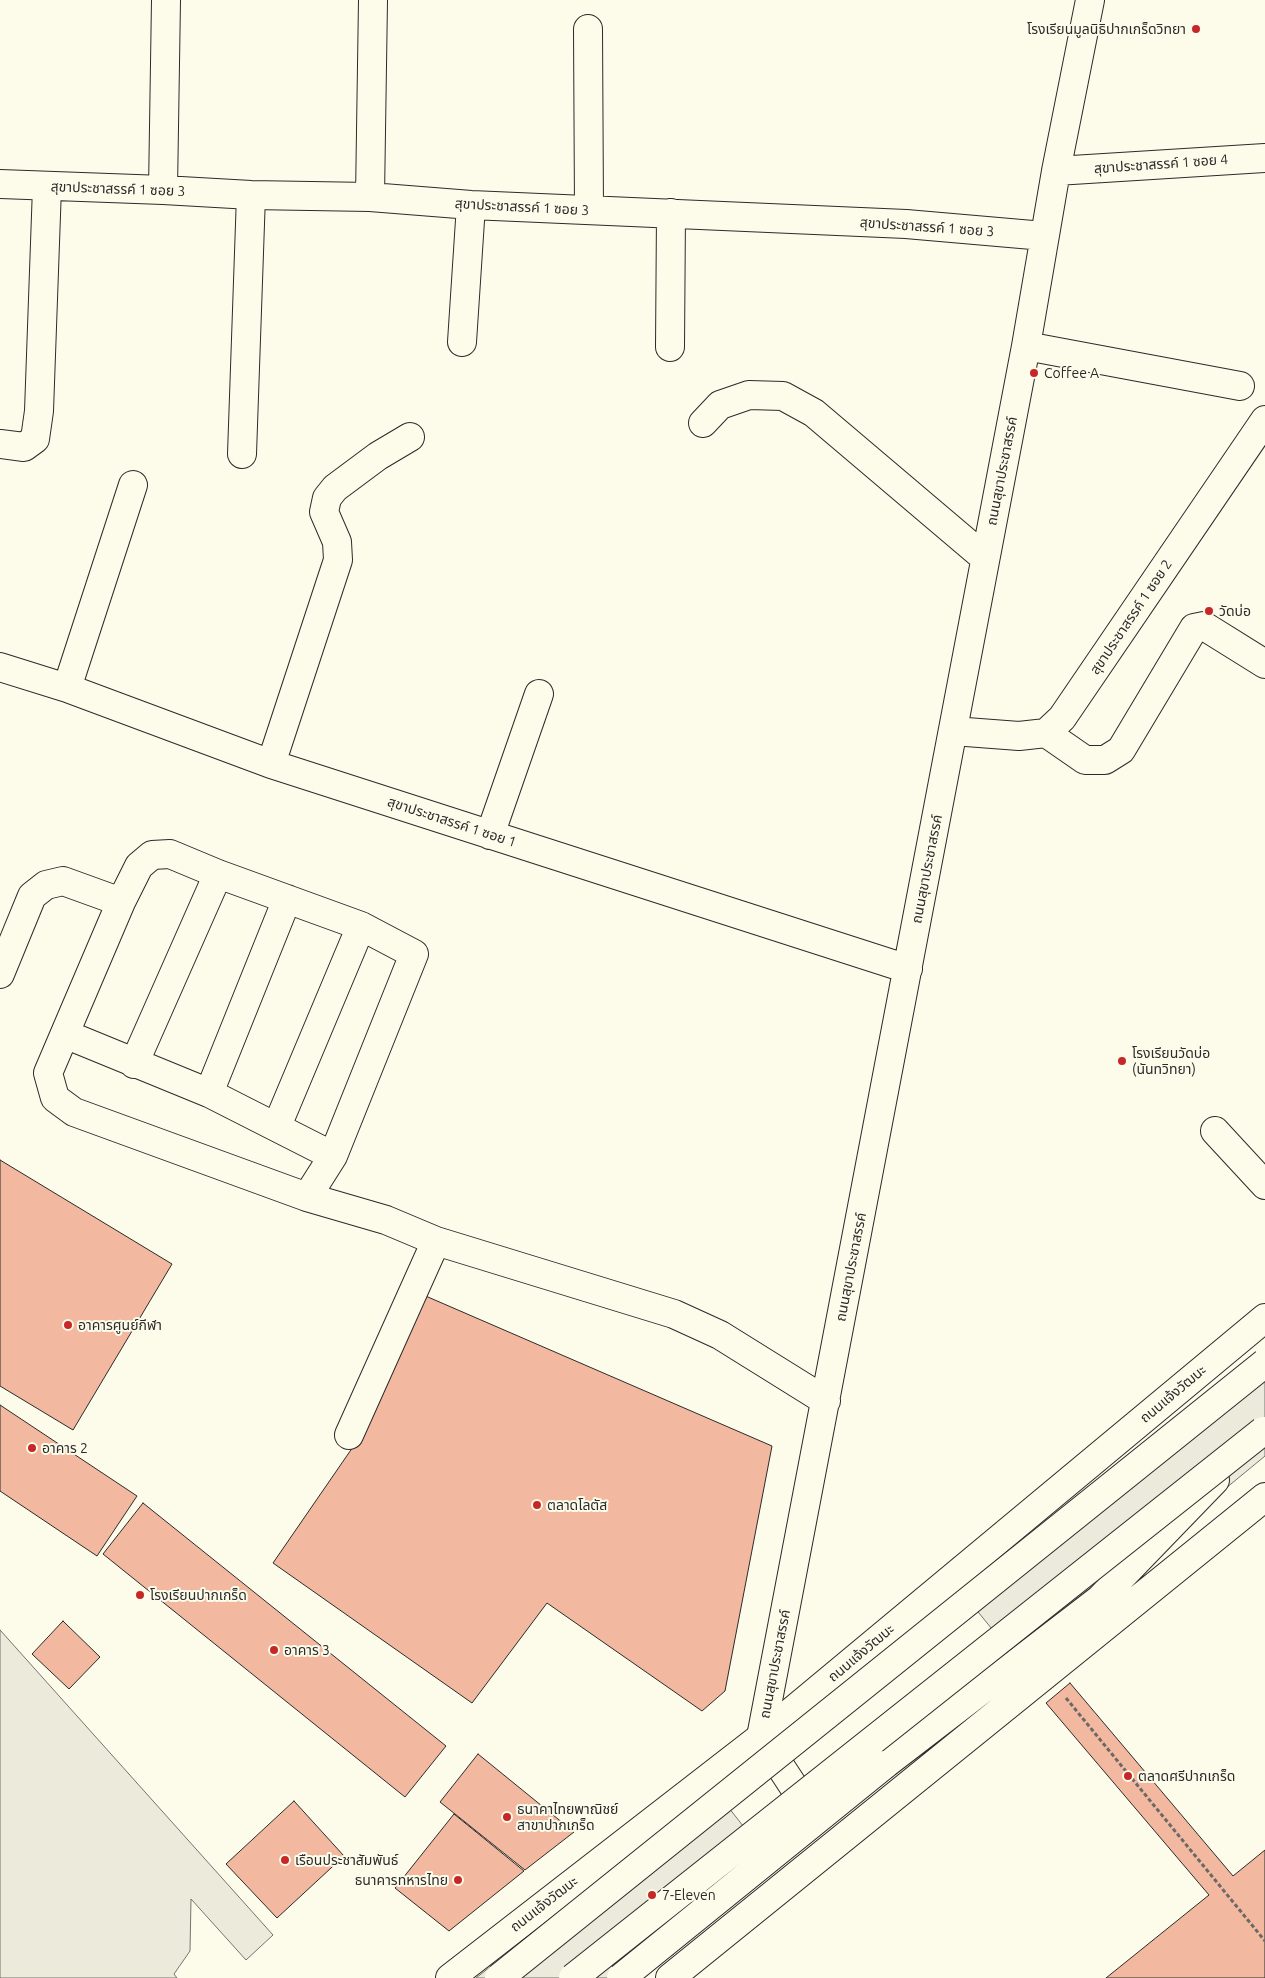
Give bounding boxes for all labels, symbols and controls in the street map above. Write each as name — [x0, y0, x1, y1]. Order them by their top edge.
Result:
place label: โรงเรียนมูลนิธิปากเกร็ดวิทยา — [1027, 21, 1186, 37]
marker: โรงเรียนมูลนิธิปากเกร็ดวิทยา — [1190, 23, 1202, 35]
street label: สุขาประชาสรรค์ 1 ซอย 4 — [1093, 151, 1229, 177]
street label: สุขาประชาสรรค์ 1 ซอย 3 — [50, 178, 186, 200]
street label: สุขาประชาสรรค์ 1 ซอย 3 — [454, 195, 590, 219]
street label: สุขาประชาสรรค์ 1 ซอย 3 — [859, 214, 995, 240]
place label: Coffee A — [1044, 365, 1099, 381]
marker: Coffee A — [1028, 367, 1040, 379]
street label: ถนนสุขาประชาสรรค์ — [983, 415, 1021, 527]
street label: สุขาประชาสรรค์ 1 ซอย 2 — [1086, 557, 1176, 677]
place label: วัดบ่อ — [1219, 603, 1251, 619]
marker: วัดบ่อ — [1203, 605, 1215, 617]
street label: สุขาประชาสรรค์ 1 ซอย 1 — [385, 793, 519, 851]
street label: ถนนสุขาประชาสรรค์ — [908, 813, 946, 925]
place label: โรงเรียนวัดบ่อ (นันทวิทยา) — [1132, 1045, 1210, 1078]
marker: โรงเรียนวัดบ่อ (นันทวิทยา) — [1116, 1055, 1128, 1067]
street label: ถนนสุขาประชาสรรค์ — [832, 1211, 870, 1323]
place label: อาคารศูนย์กีฬา — [78, 1317, 162, 1333]
marker: อาคารศูนย์กีฬา — [62, 1319, 74, 1331]
street label: ถนนแจ้งวัฒนะ — [1137, 1362, 1209, 1426]
place label: อาคาร 2 — [42, 1440, 88, 1456]
marker: อาคาร 2 — [26, 1442, 38, 1454]
place label: ตลาดโลตัส — [547, 1497, 607, 1513]
marker: ตลาดโลตัส — [531, 1499, 543, 1511]
place label: โรงเรียนปากเกร็ด — [150, 1587, 247, 1603]
marker: โรงเรียนปากเกร็ด — [134, 1589, 146, 1601]
street label: ถนนสุขาประชาสรรค์ — [756, 1608, 794, 1720]
street label: ถนนแจ้งวัฒนะ — [825, 1621, 897, 1685]
place label: อาคาร 3 — [284, 1642, 330, 1658]
marker: อาคาร 3 — [268, 1644, 280, 1656]
place label: ตลาดศรีปากเกร็ด — [1138, 1768, 1235, 1784]
marker: ตลาดศรีปากเกร็ด — [1122, 1770, 1134, 1782]
place label: ธนาคาไทยพาณิชย์ สาขาปากเกร็ด — [517, 1801, 618, 1834]
marker: ธนาคาไทยพาณิชย์ สาขาปากเกร็ด — [501, 1811, 513, 1823]
place label: เรือนประชาสัมพันธ์ — [295, 1852, 398, 1868]
marker: เรือนประชาสัมพันธ์ — [279, 1854, 291, 1866]
place label: ธนาคารทหารไทย — [355, 1872, 448, 1888]
street label: ถนนแจ้งวัฒนะ — [507, 1872, 581, 1936]
marker: ธนาคารทหารไทย — [452, 1874, 464, 1886]
place label: 7-Eleven — [662, 1887, 716, 1903]
marker: 7-Eleven — [646, 1889, 658, 1901]

